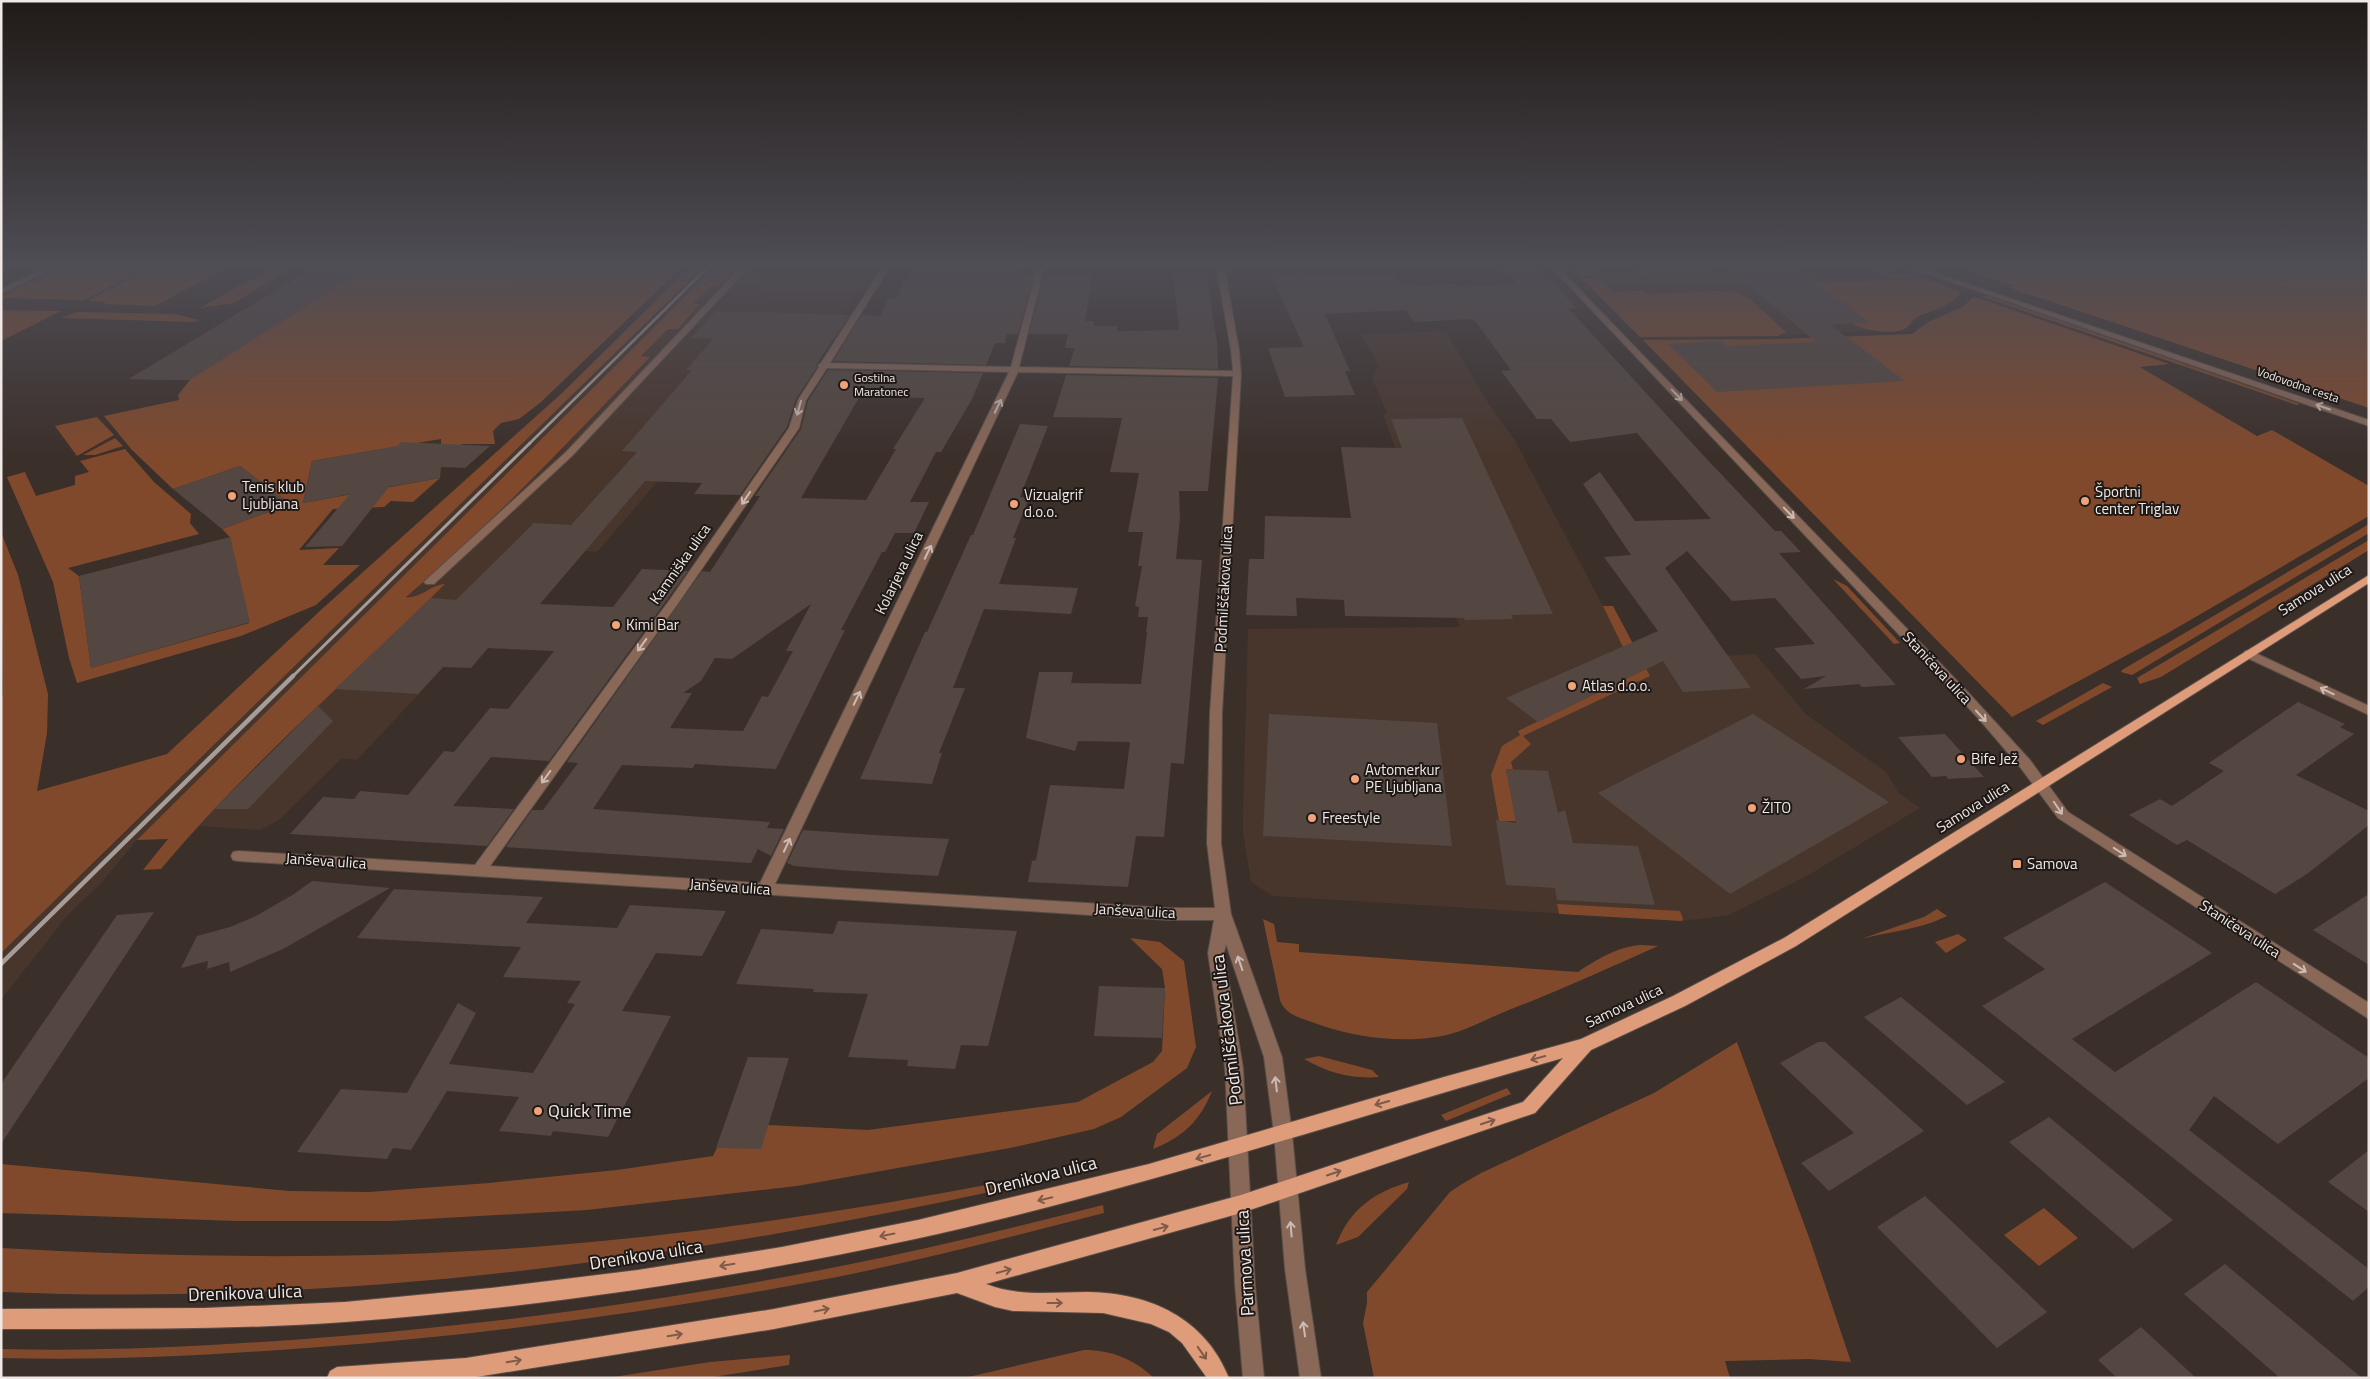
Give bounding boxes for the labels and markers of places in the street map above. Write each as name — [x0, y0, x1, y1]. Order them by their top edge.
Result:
place label: Gostilna Maratonec — [854, 368, 909, 401]
marker: Gostilna Maratonec — [838, 379, 850, 391]
place label: Tenis klub Ljubljana — [242, 475, 304, 515]
place label: Športni center Triglav — [2095, 480, 2179, 520]
place label: Vizualgrif d.o.o. — [1024, 483, 1083, 523]
marker: Tenis klub Ljubljana — [226, 490, 238, 502]
marker: Športni center Triglav — [2079, 495, 2091, 507]
marker: Vizualgrif d.o.o. — [1008, 498, 1020, 510]
place label: Kimi Bar — [626, 613, 679, 636]
marker: Kimi Bar — [610, 619, 622, 631]
place label: Atlas d.o.o. — [1582, 674, 1651, 697]
marker: Atlas d.o.o. — [1566, 680, 1578, 692]
place label: Bife Jež — [1971, 747, 2018, 770]
marker: Bife Jež — [1955, 753, 1967, 765]
place label: Avtomerkur PE Ljubljana — [1365, 758, 1442, 798]
marker: Avtomerkur PE Ljubljana — [1349, 773, 1361, 785]
place label: ŽITO — [1762, 796, 1791, 819]
marker: ŽITO — [1746, 802, 1758, 814]
place label: Freestyle — [1322, 806, 1380, 829]
marker: Freestyle — [1306, 812, 1318, 824]
place label: Samova — [2027, 852, 2078, 875]
marker: Samova — [2011, 858, 2023, 870]
place label: Quick Time — [548, 1097, 631, 1124]
marker: Quick Time — [532, 1105, 544, 1117]

